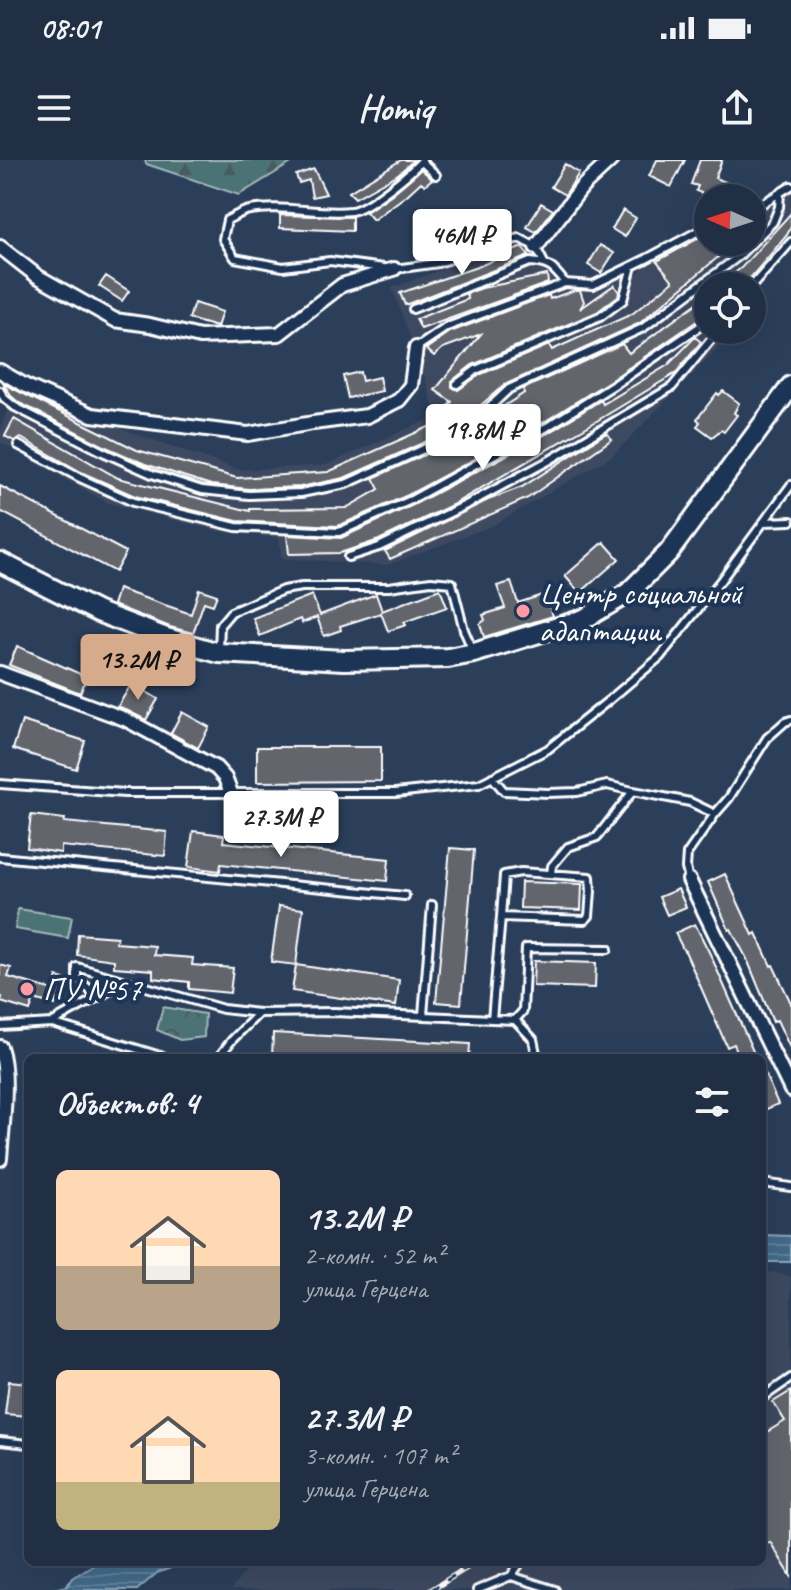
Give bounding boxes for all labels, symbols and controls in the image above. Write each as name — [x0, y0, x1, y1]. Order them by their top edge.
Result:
text: 08:01 — [40, 9, 100, 47]
text: Homiq — [358, 85, 433, 131]
icon: menu — [32, 86, 76, 130]
icon: share — [715, 86, 759, 130]
north arrow — [694, 184, 766, 256]
map controls — [694, 184, 766, 344]
pin: 46M ₽ — [406, 209, 518, 277]
text: 46M ₽ — [431, 218, 493, 251]
button: locate — [694, 272, 766, 344]
pin: 19.8M ₽ — [409, 404, 557, 472]
text: 19.8M ₽ — [444, 413, 522, 446]
place label: Центр социальной адаптации — [539, 573, 744, 651]
marker: Центр социальной адаптации — [514, 602, 532, 620]
pin: 13.2M ₽ — [64, 634, 212, 702]
text: 13.2M ₽ — [99, 643, 177, 676]
pin: 27.3M ₽ — [207, 791, 355, 859]
text: 27.3M ₽ — [242, 800, 320, 833]
place label: ПУ №57 — [43, 969, 143, 1010]
marker: ПУ №57 — [18, 980, 36, 998]
icon: filters — [690, 1080, 734, 1124]
text: Объектов: 4 — [56, 1081, 198, 1124]
text: 13.2M ₽ — [304, 1196, 407, 1239]
icon: home — [120, 1202, 216, 1298]
text: 2-комн. · 52 m² — [304, 1239, 444, 1272]
text: улица Герцена — [304, 1272, 427, 1305]
text: 27.3M ₽ — [304, 1396, 407, 1439]
icon: home — [120, 1402, 216, 1498]
text: 3-комн. · 107 m² — [304, 1439, 456, 1472]
text: улица Герцена — [304, 1472, 427, 1505]

